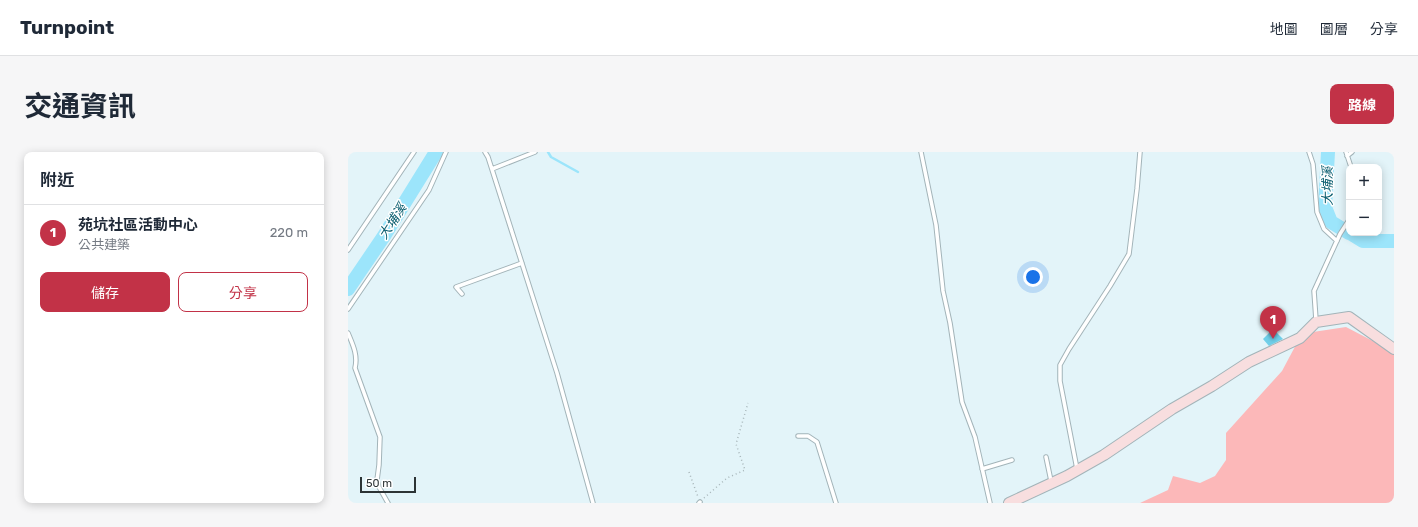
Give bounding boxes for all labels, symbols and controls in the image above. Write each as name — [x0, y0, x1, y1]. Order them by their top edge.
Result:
text: Turnpoint — [20, 16, 114, 39]
text: 地圖 — [1270, 21, 1298, 38]
text: 圖層 — [1320, 21, 1348, 38]
text: 分享 — [1370, 21, 1398, 38]
button: 路線 — [1330, 84, 1394, 124]
text: 交通資訊 — [24, 90, 136, 123]
map controls — [1346, 164, 1382, 236]
button: + — [1346, 164, 1382, 200]
water label: 大埔溪 — [1320, 165, 1335, 206]
text: 附近 — [40, 170, 74, 190]
water label: 大埔溪 — [376, 199, 410, 242]
button: − — [1346, 200, 1382, 236]
text: 苑坑社區活動中心 — [78, 216, 198, 234]
text: 1 — [50, 225, 56, 240]
text: 220 m — [270, 225, 308, 240]
text: 公共建築 — [78, 237, 130, 252]
your location — [1023, 267, 1043, 287]
button: 儲存 — [40, 272, 170, 312]
button: 分享 — [178, 272, 308, 312]
pin: 1 — [1260, 306, 1286, 339]
scale bar — [360, 475, 416, 494]
text: 50 m — [366, 477, 392, 490]

